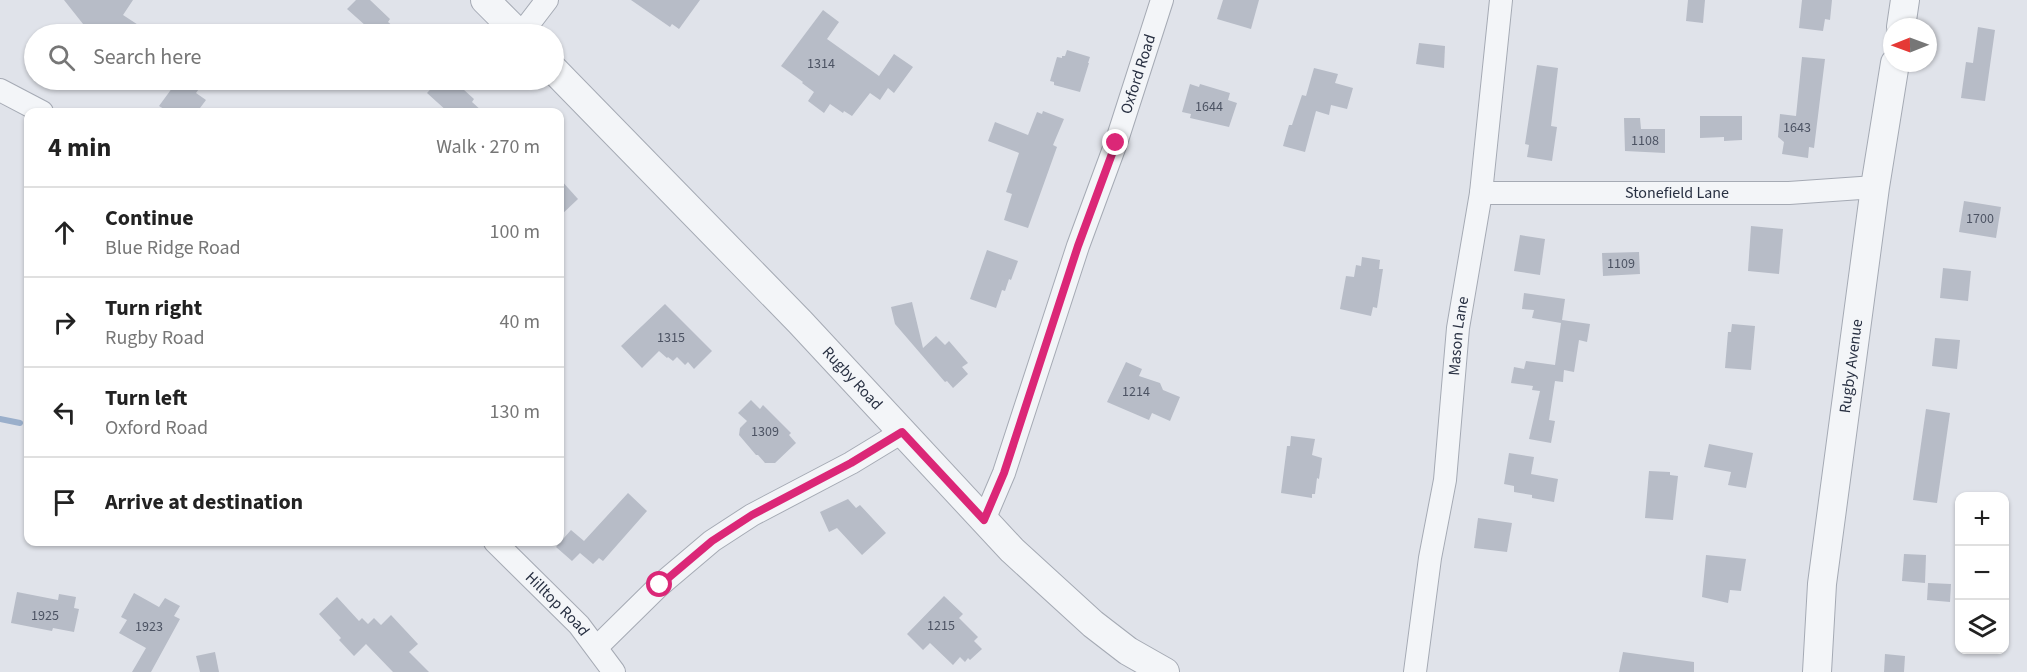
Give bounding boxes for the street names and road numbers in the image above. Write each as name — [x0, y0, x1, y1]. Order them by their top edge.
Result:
street label: Oxford Road — [1115, 31, 1161, 117]
street label: Stonefield Lane — [1625, 182, 1729, 204]
street label: Mason Lane — [1443, 295, 1474, 377]
street label: Rugby Avenue — [1834, 318, 1868, 414]
street label: Rugby Road — [817, 342, 888, 415]
street label: Hilltop Road — [520, 567, 595, 641]

